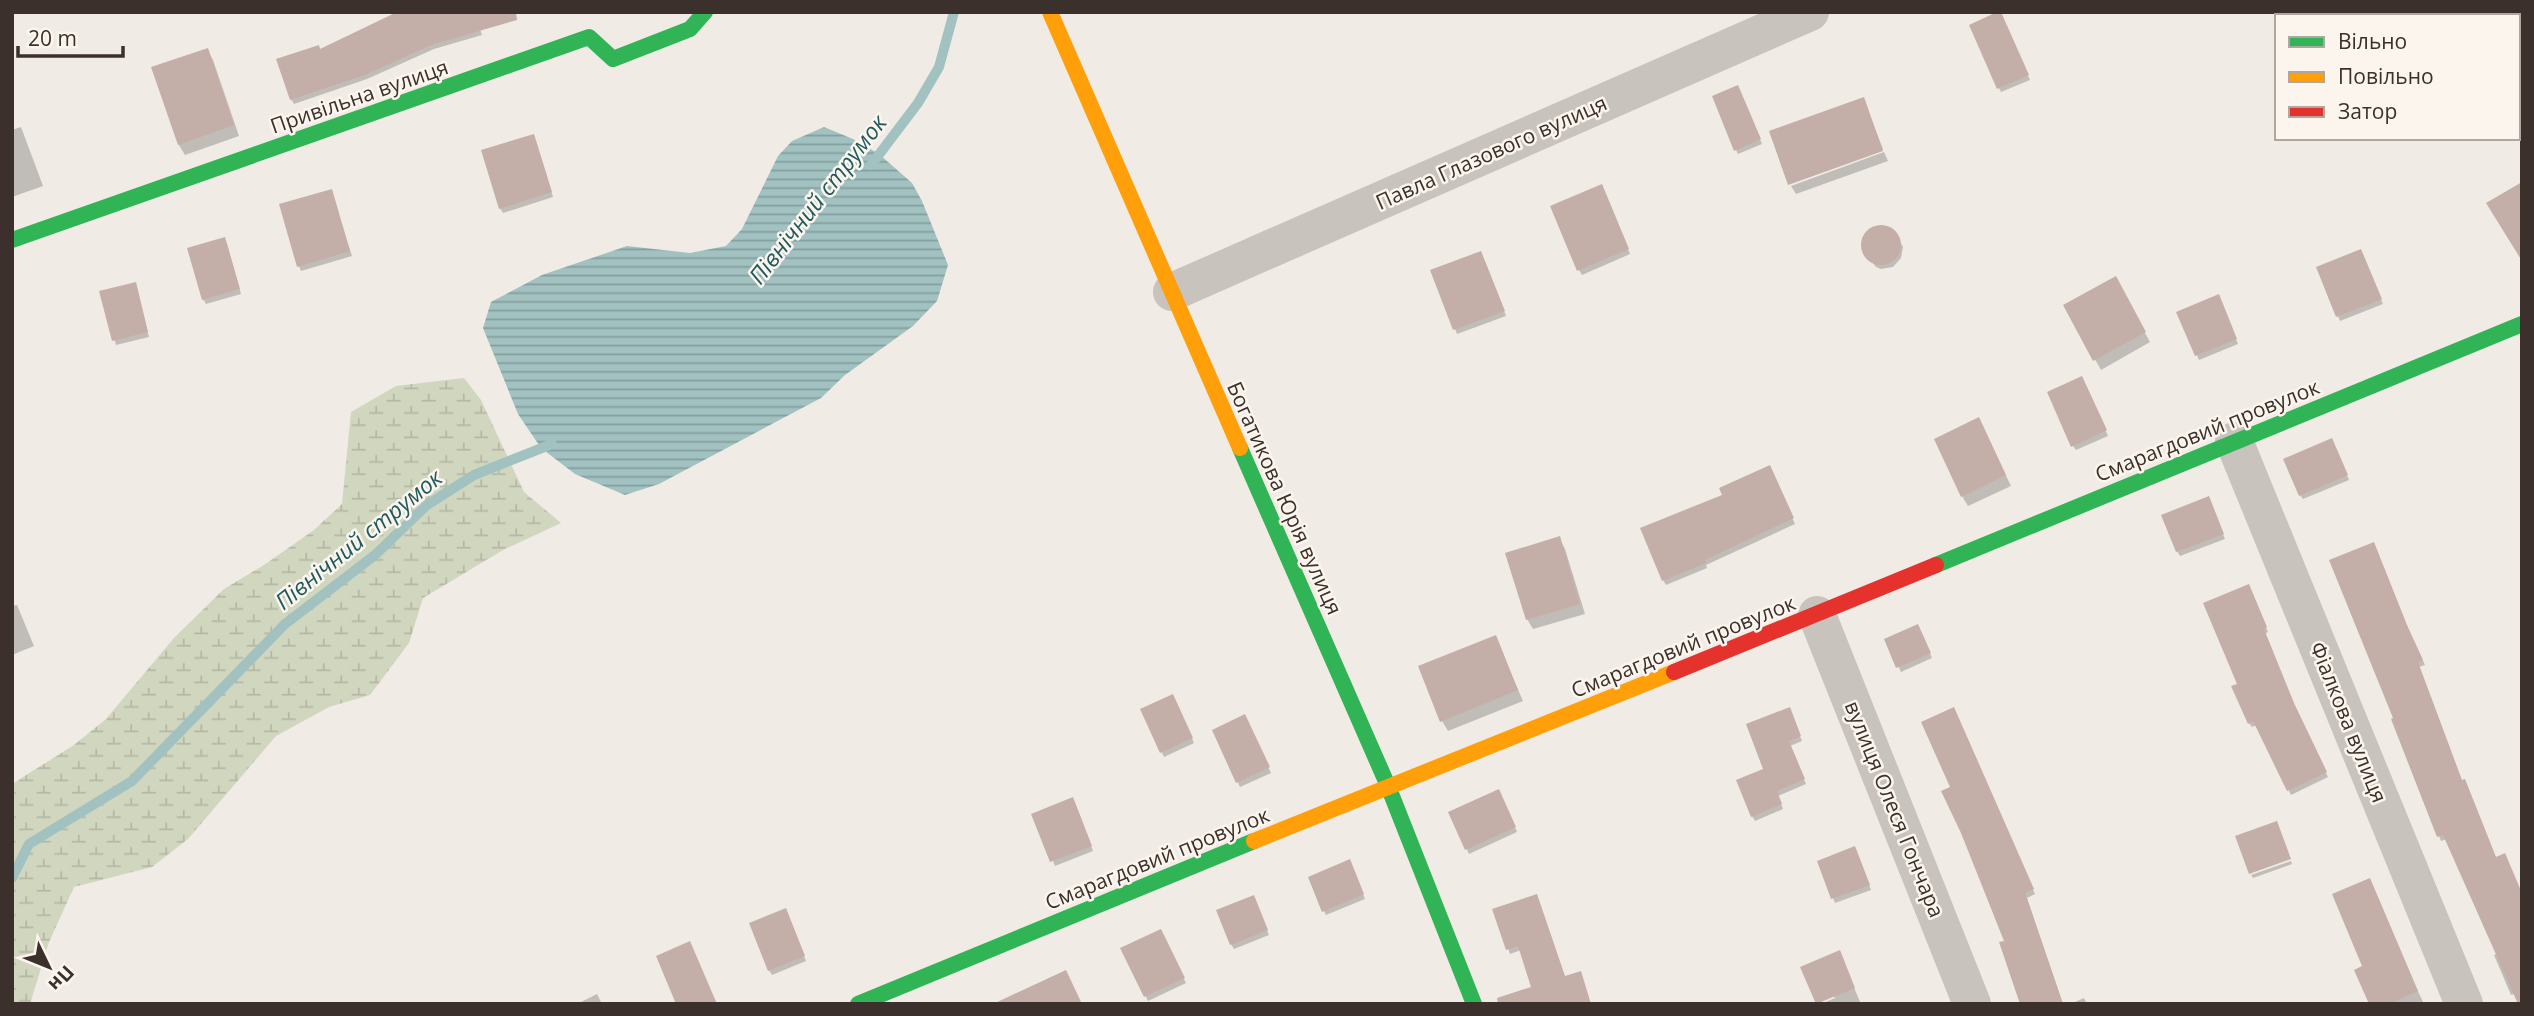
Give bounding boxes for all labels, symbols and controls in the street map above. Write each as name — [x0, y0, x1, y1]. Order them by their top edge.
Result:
scale bar — [18, 14, 122, 58]
legend — [2275, 14, 2520, 140]
text: 20 m — [28, 24, 77, 52]
text: Вільно — [2338, 27, 2407, 55]
street label: Привільна вулиця — [266, 52, 452, 140]
text: Повільно — [2338, 62, 2434, 90]
street label: Павла Глазового вулиця — [1371, 88, 1611, 216]
text: Затор — [2338, 97, 2397, 125]
water label: Північний струмок — [741, 106, 894, 290]
street label: Смарагдовий провулок — [2091, 372, 2323, 488]
street label: Богатикова Юрія вулиця — [1221, 377, 1349, 619]
water label: Північний струмок — [268, 460, 450, 616]
street label: Смарагдовий провулок — [1567, 588, 1799, 704]
street label: Фіалкова вулиця — [2304, 637, 2394, 807]
street label: вулиця Олеся Гончара — [1839, 697, 1951, 921]
street label: Смарагдовий провулок — [1041, 800, 1273, 916]
north arrow — [14, 932, 84, 1002]
text: Пн — [43, 960, 80, 997]

